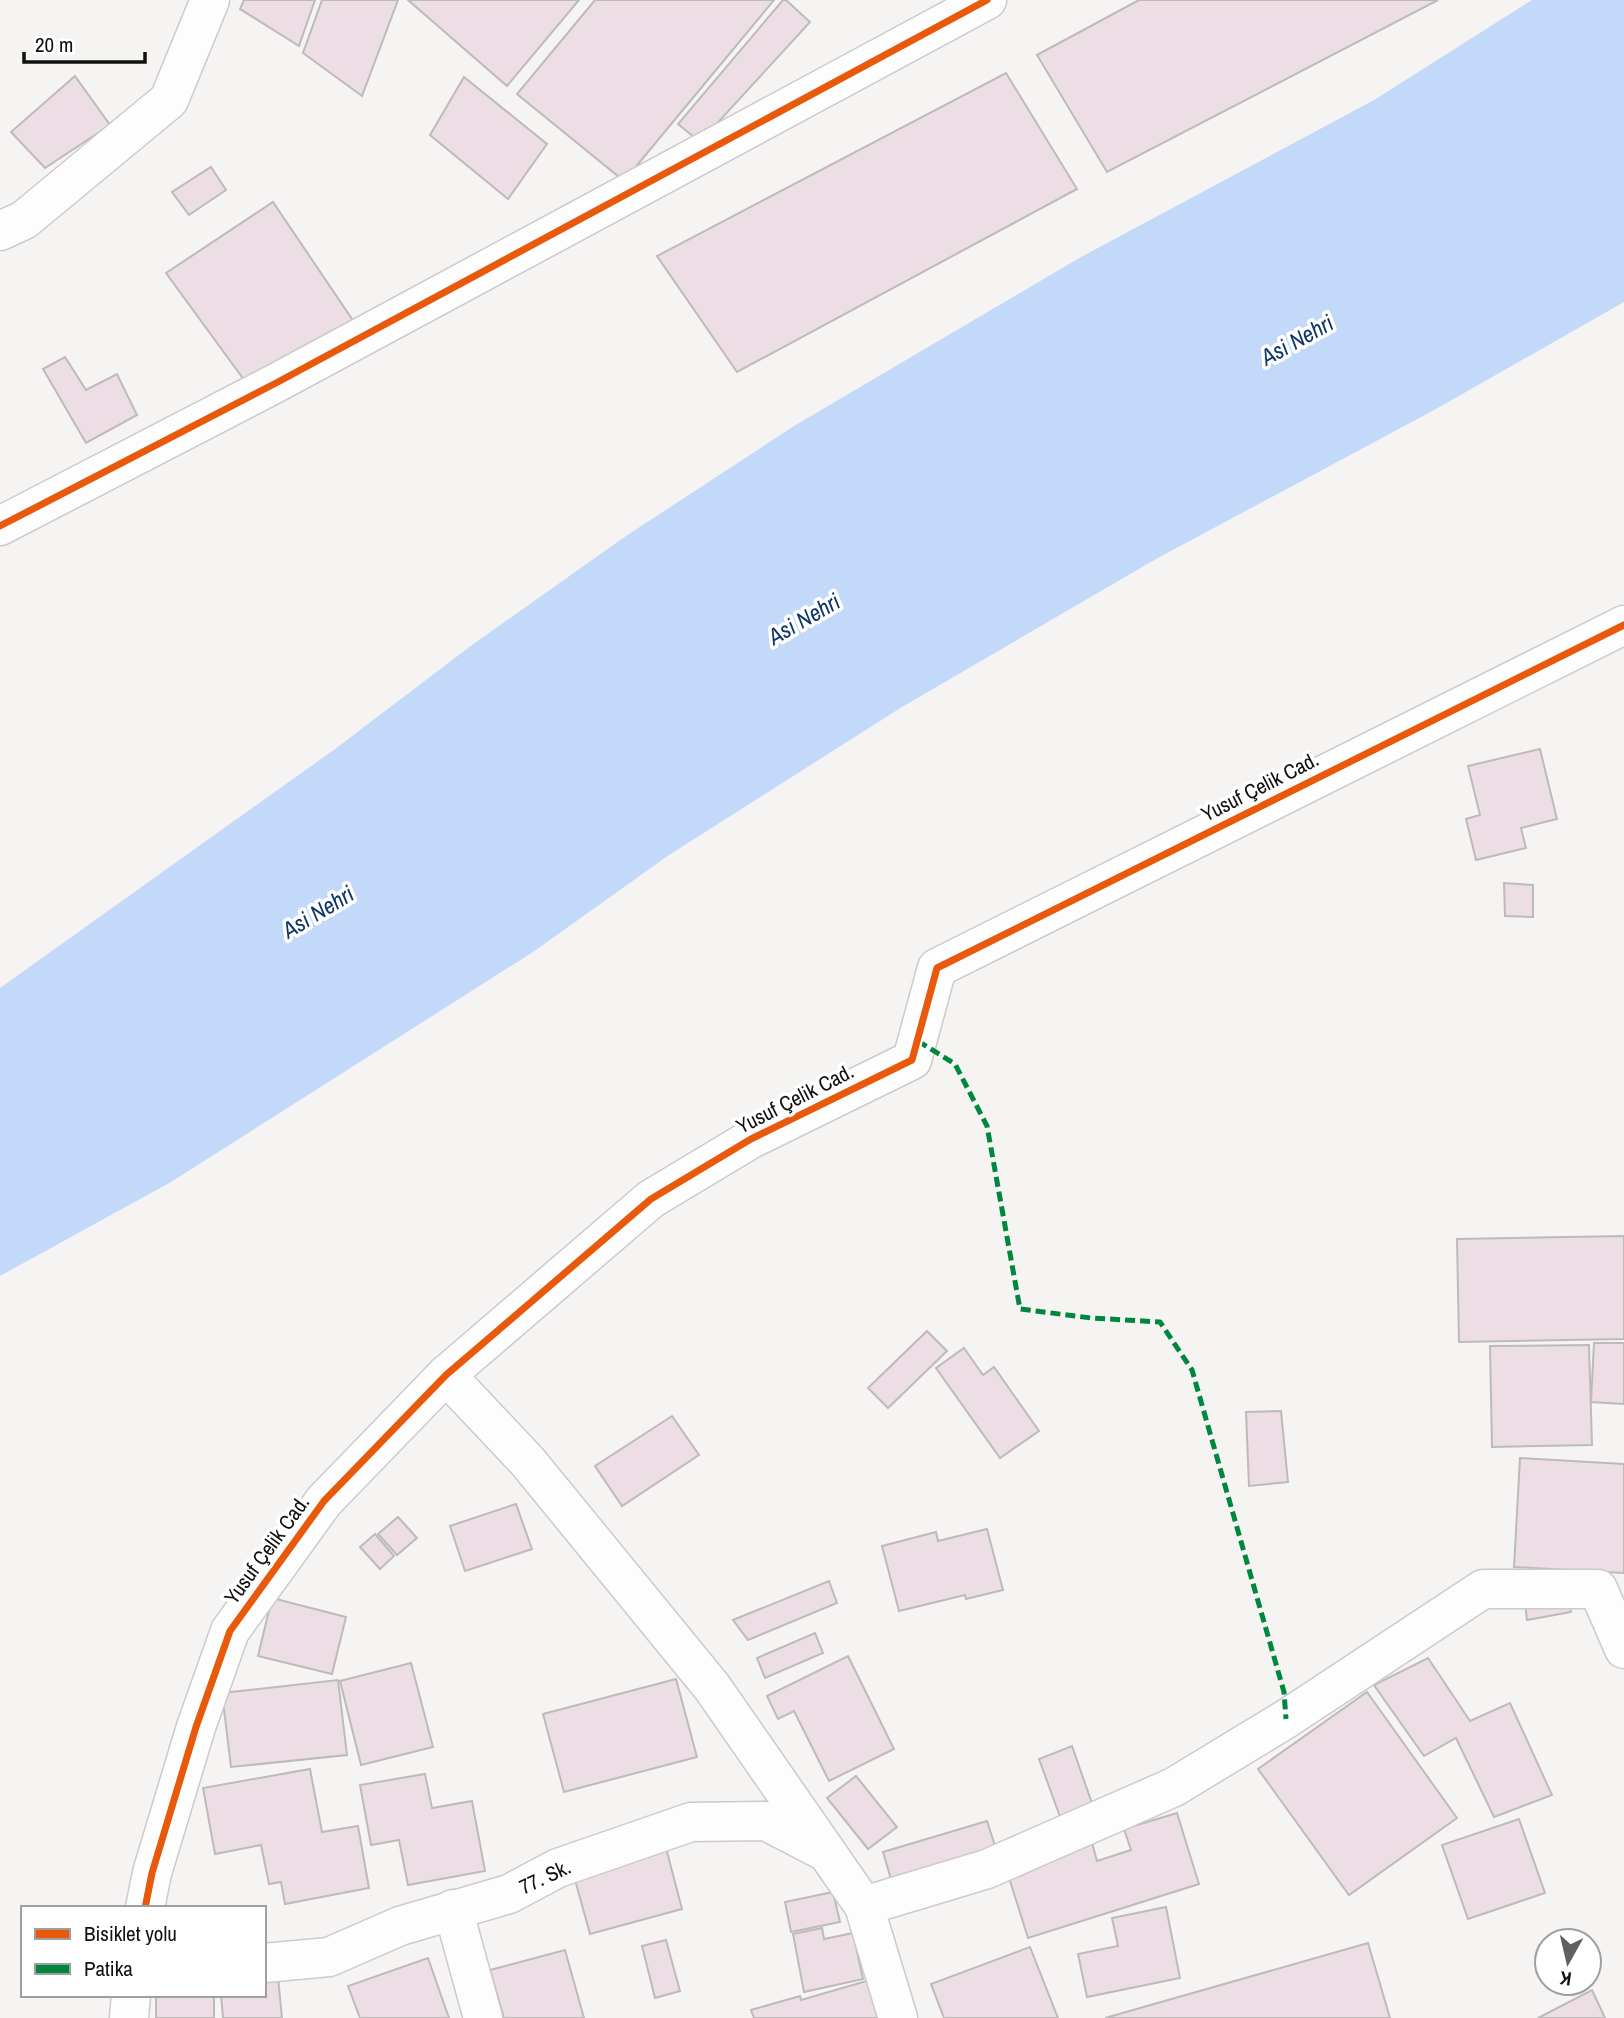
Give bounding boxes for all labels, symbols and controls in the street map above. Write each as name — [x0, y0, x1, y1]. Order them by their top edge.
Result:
scale bar — [24, 21, 145, 65]
text: 20 m — [35, 30, 73, 59]
water label: Asi Nehri — [1254, 307, 1339, 373]
water label: Asi Nehri — [761, 585, 846, 652]
street label: Yusuf Çelik Cad. — [1196, 745, 1324, 829]
water label: Asi Nehri — [275, 878, 360, 946]
street label: Yusuf Çelik Cad. — [731, 1057, 859, 1141]
street label: Yusuf Çelik Cad. — [217, 1489, 316, 1610]
street label: 77. Sk. — [514, 1852, 575, 1901]
legend — [21, 1906, 266, 1997]
text: Bisiklet yolu — [84, 1919, 177, 1948]
north arrow — [1533, 1927, 1603, 1997]
text: Patika — [84, 1954, 133, 1983]
text: K — [1558, 1965, 1573, 1992]

